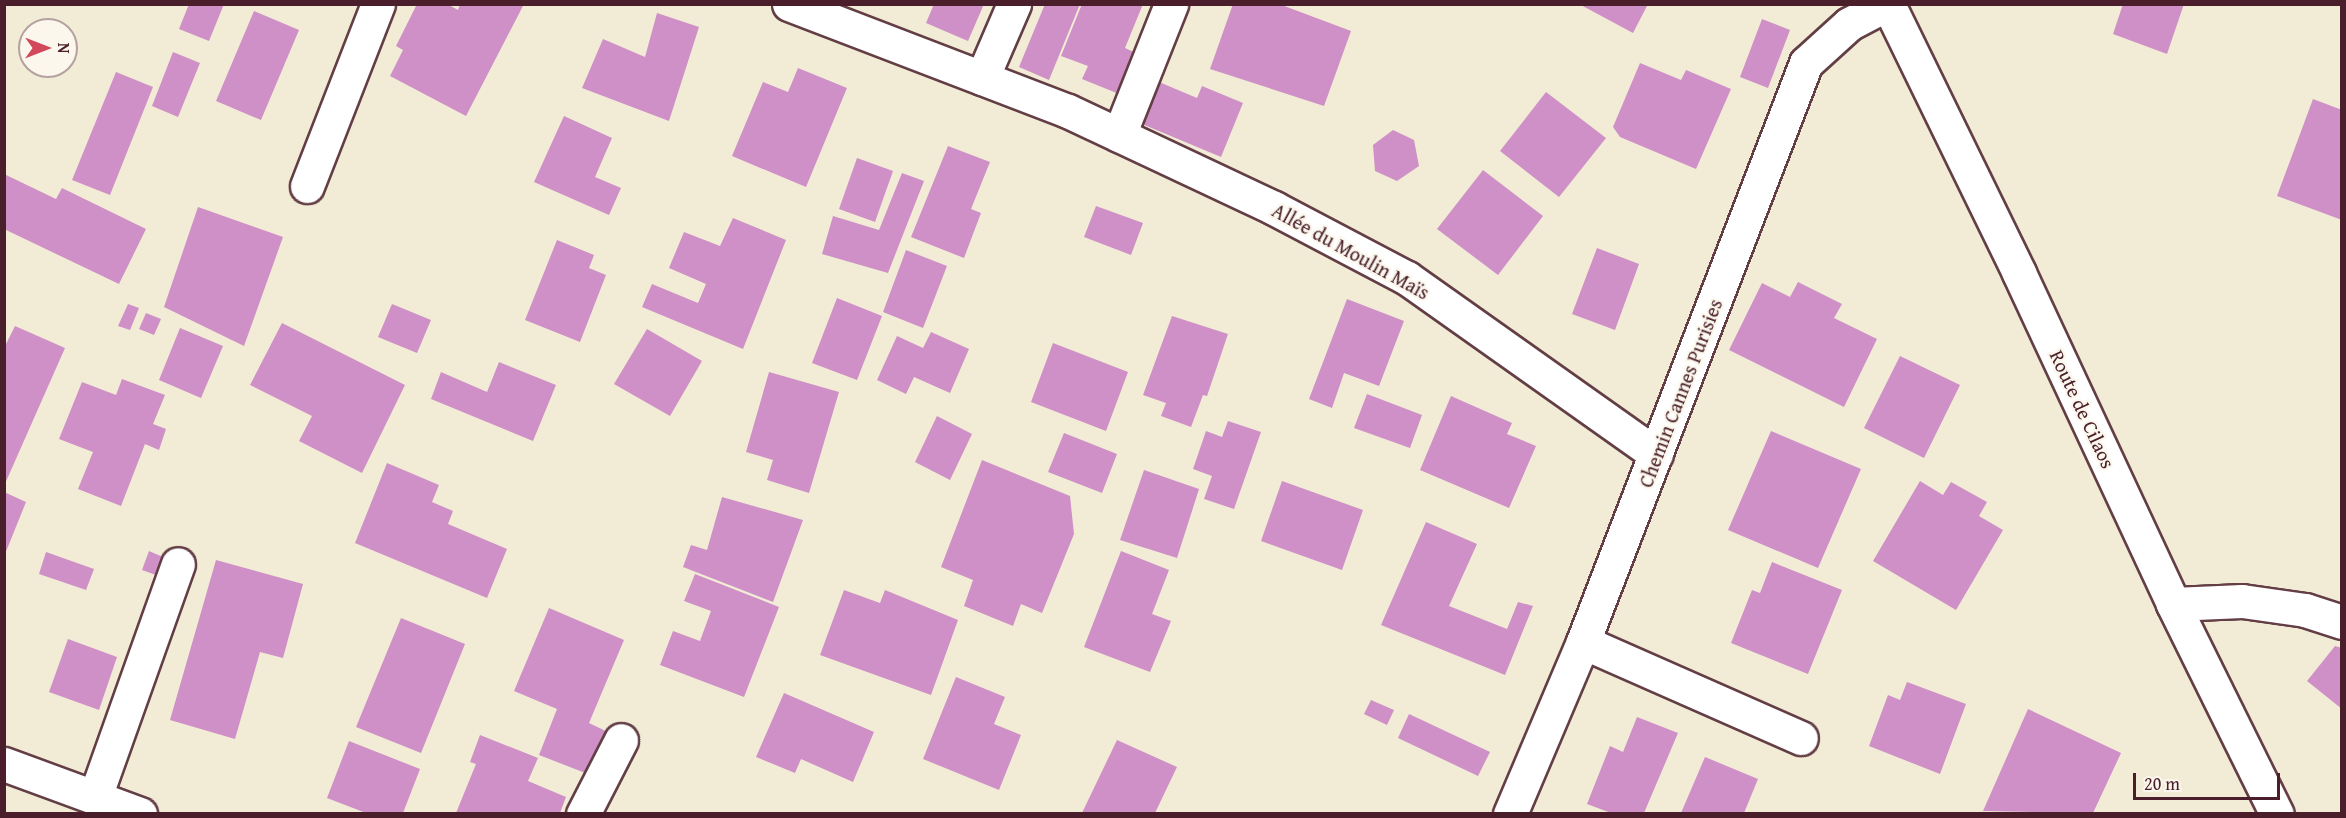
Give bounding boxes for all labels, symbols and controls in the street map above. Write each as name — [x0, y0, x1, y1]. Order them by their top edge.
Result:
north arrow — [18, 18, 78, 78]
text: N — [52, 43, 76, 53]
street label: Allée du Moulin Maïs — [1268, 198, 1434, 304]
street label: Chemin Cannes Purisies — [1633, 295, 1727, 491]
street label: Route de Cilaos — [2045, 346, 2121, 472]
scale bar — [2136, 761, 2283, 799]
text: 20 m — [2144, 770, 2180, 797]

